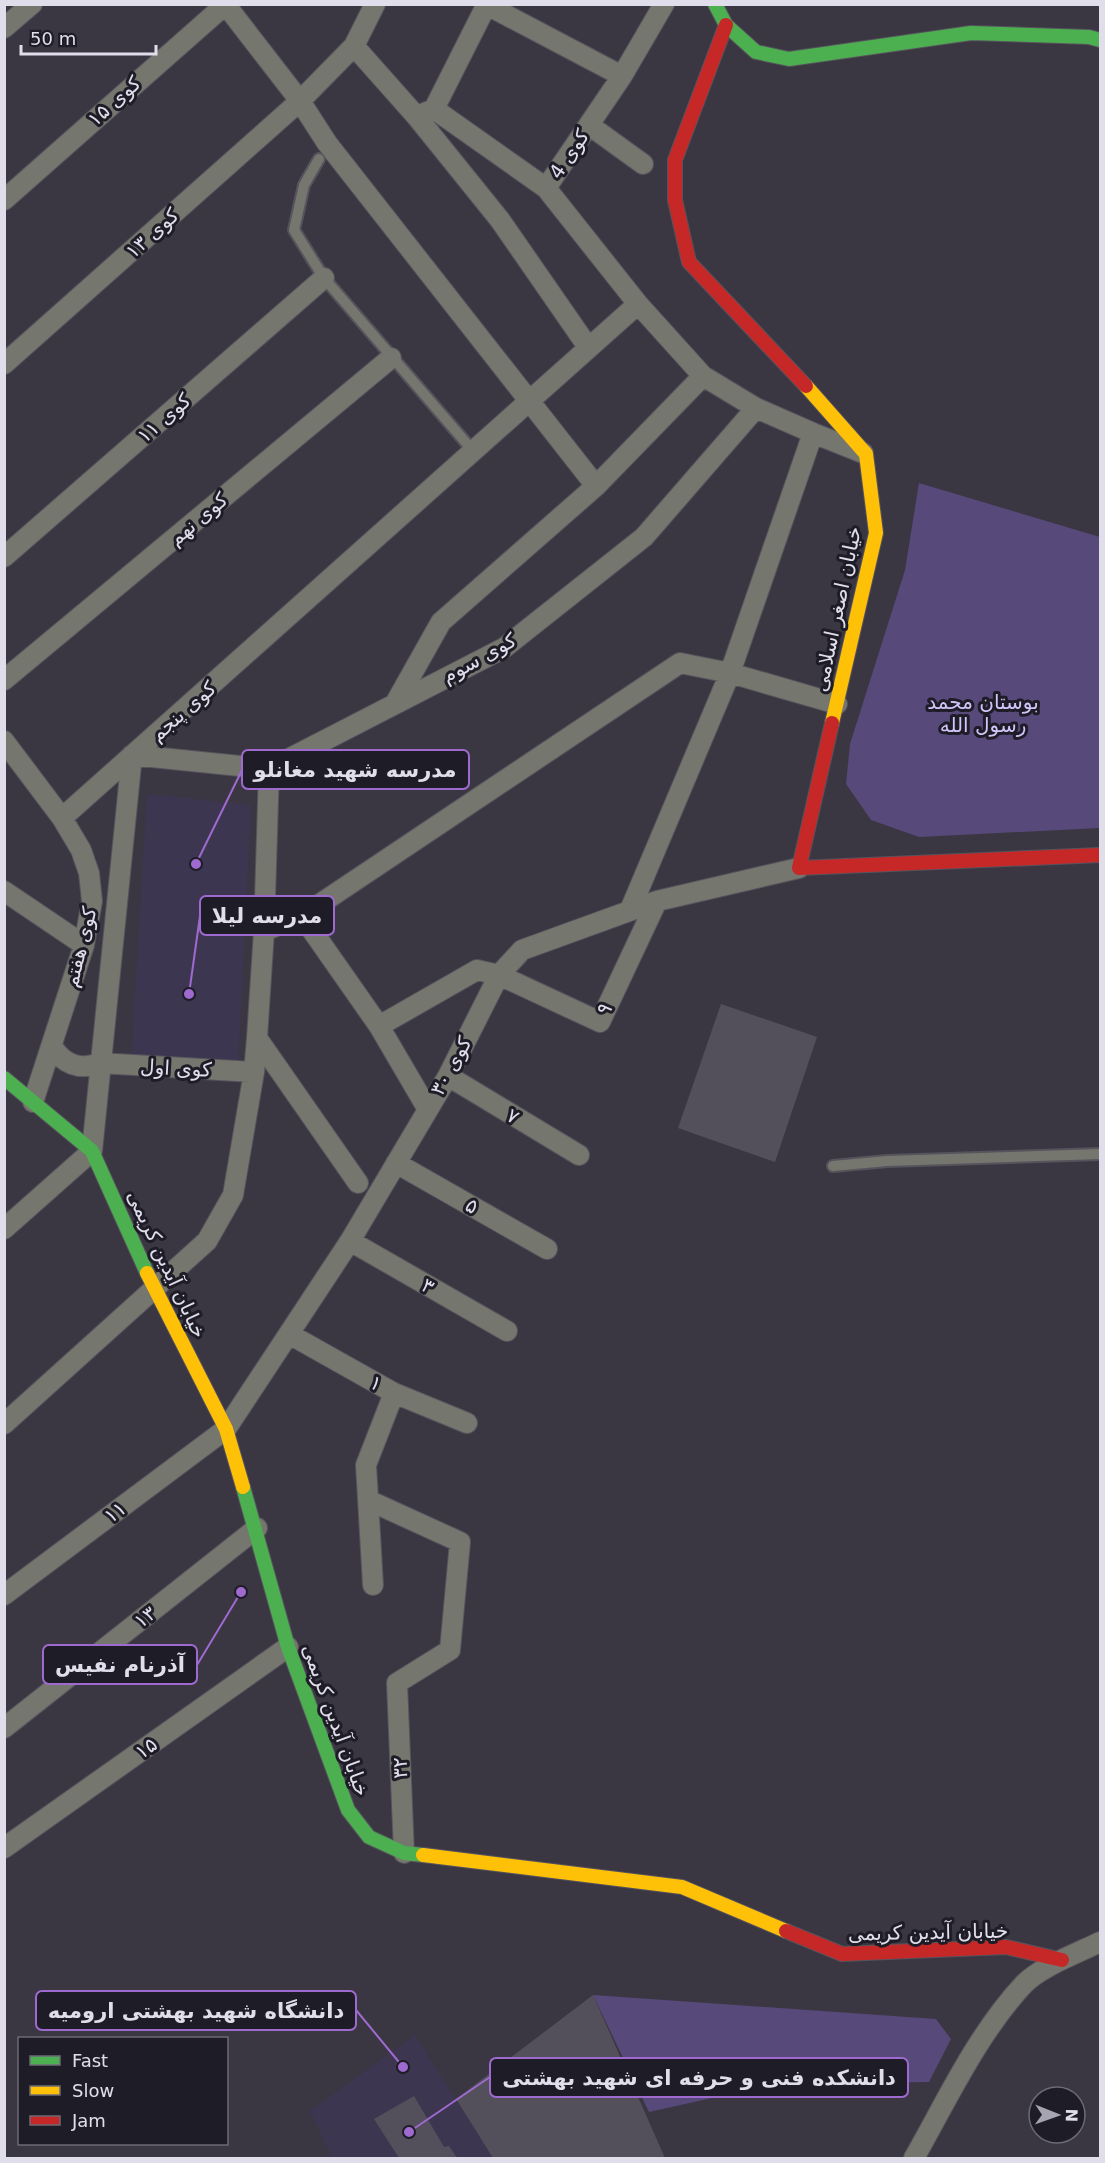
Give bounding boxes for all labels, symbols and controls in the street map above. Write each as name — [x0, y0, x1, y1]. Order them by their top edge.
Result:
scale bar — [21, 18, 156, 56]
text: 50 m — [30, 28, 76, 49]
street label: کوی ۱۵ — [82, 71, 146, 131]
street label: کوی 4 — [544, 124, 594, 183]
street label: کوی ۱۳ — [120, 203, 184, 263]
street label: کوی ۱۱ — [132, 388, 196, 448]
street label: کوی نهم — [163, 487, 233, 551]
street label: خیابان اصغر اسلامی — [808, 524, 866, 694]
street label: کوی سوم — [438, 628, 521, 688]
street label: کوی پنجم — [145, 675, 222, 747]
park label: بوستان محمد رسول الله — [927, 690, 1039, 737]
callout: مدرسه شهید مغانلو — [242, 750, 469, 789]
text: مدرسه شهید مغانلو — [253, 758, 456, 782]
callout: مدرسه لیلا — [200, 896, 334, 935]
street label: کوی هفتم — [58, 904, 102, 990]
text: مدرسه لیلا — [212, 904, 322, 928]
street label: ۹ — [591, 998, 617, 1020]
street label: کوی ۳۰ — [425, 1032, 477, 1100]
street label: کوی اول — [140, 1054, 213, 1082]
street label: ۷ — [502, 1103, 524, 1129]
street label: خیابان آیدین کریمی — [122, 1186, 213, 1342]
street label: ۵ — [461, 1193, 483, 1219]
street label: ۳ — [417, 1273, 439, 1299]
street label: ۱ — [365, 1370, 387, 1396]
street label: ۱۱ — [99, 1496, 131, 1528]
street label: ۱۳ — [129, 1601, 161, 1633]
street label: خیابان آیدین کریمی — [297, 1640, 376, 1799]
callout: آذرنام نفیس — [43, 1645, 197, 1684]
text: آذرنام نفیس — [55, 1652, 186, 1677]
street label: ۱۵ — [130, 1732, 162, 1764]
street label: ۳۲ — [388, 1757, 412, 1779]
street label: خیابان آیدین کریمی — [848, 1918, 1008, 1945]
callout: دانشگاه شهید بهشتی ارومیه — [36, 1991, 356, 2030]
text: دانشگاه شهید بهشتی ارومیه — [48, 1998, 344, 2023]
legend — [18, 2037, 228, 2145]
text: Fast — [72, 2050, 108, 2071]
callout: دانشکده فنی و حرفه ای شهید بهشتی — [490, 2058, 908, 2097]
text: دانشکده فنی و حرفه ای شهید بهشتی — [502, 2066, 896, 2090]
text: Slow — [72, 2080, 114, 2101]
north arrow — [1027, 2085, 1087, 2145]
text: N — [1062, 2108, 1081, 2122]
text: Jam — [71, 2110, 106, 2131]

